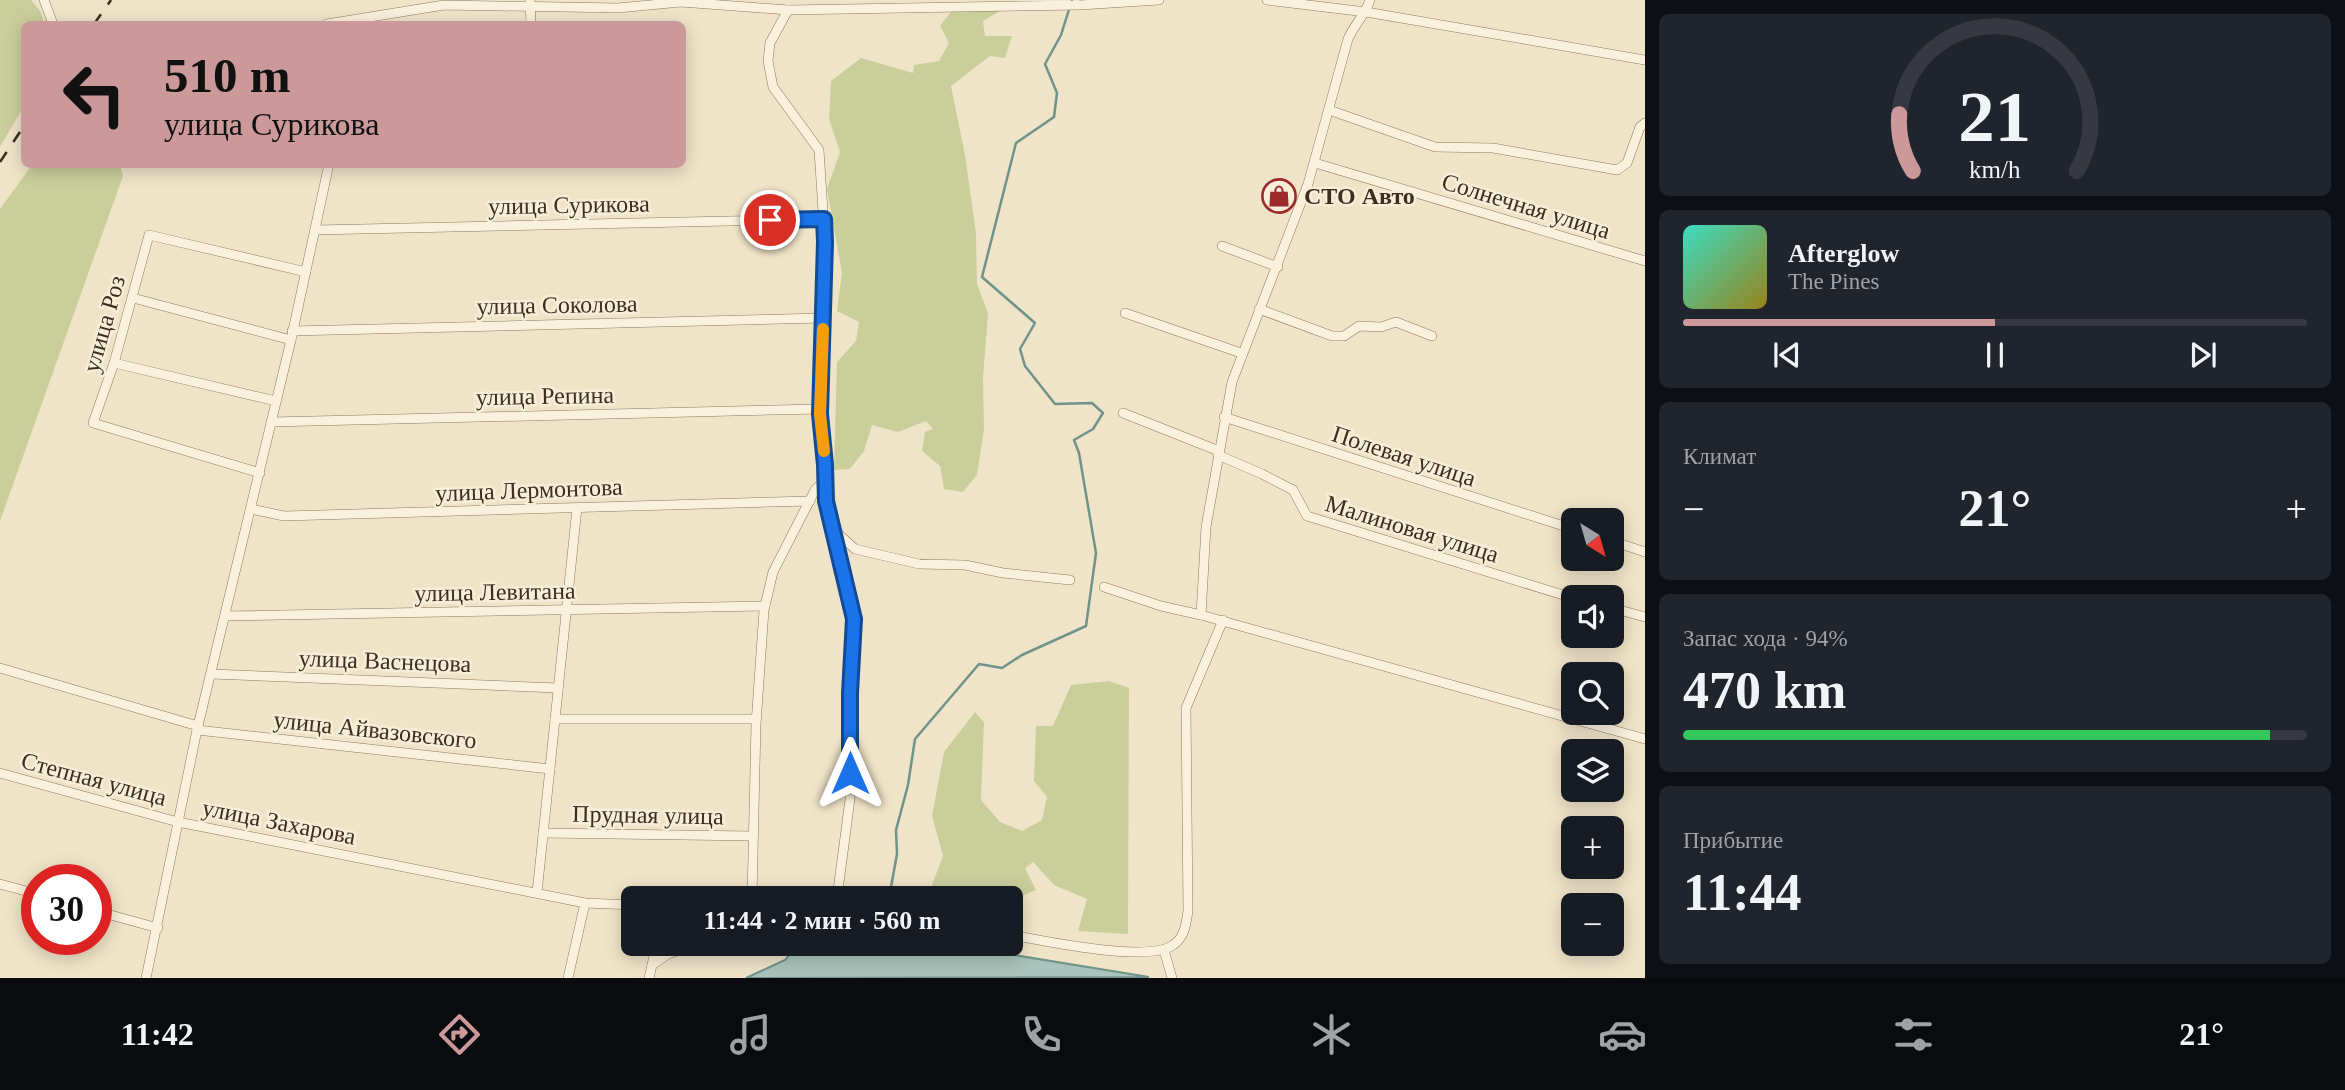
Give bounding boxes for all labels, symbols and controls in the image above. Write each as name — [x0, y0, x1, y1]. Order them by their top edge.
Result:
text: 510 m — [164, 48, 291, 103]
icon: left — [49, 49, 140, 140]
text: 21 — [1959, 76, 2031, 157]
text: улица Сурикова — [164, 106, 380, 142]
text: km/h — [1969, 156, 2021, 183]
street label: Солнечная улица — [1439, 168, 1614, 244]
shop icon: СТО Авто — [1260, 177, 1298, 215]
place label: СТО Авто — [1304, 183, 1415, 209]
pin — [740, 190, 800, 250]
street label: улица Сурикова — [488, 191, 650, 219]
icon: arrive — [751, 201, 789, 239]
text: Afterglow — [1788, 239, 1899, 268]
text: The Pines — [1788, 269, 1879, 294]
street label: улица Роз — [78, 273, 130, 375]
street label: улица Соколова — [476, 291, 638, 319]
icon: previous — [1768, 336, 1806, 374]
icon: pause — [1976, 336, 2014, 374]
icon: next — [2184, 336, 2222, 374]
street label: улица Репина — [476, 382, 615, 410]
street label: Полевая улица — [1329, 421, 1479, 492]
text: Климат — [1683, 444, 1756, 469]
street label: улица Лермонтова — [435, 474, 624, 506]
text: 21° — [1959, 480, 2031, 537]
text: − — [1683, 488, 1704, 530]
text: + — [2286, 488, 2307, 530]
street label: Малиновая улица — [1322, 490, 1502, 568]
north arrow — [1561, 508, 1624, 570]
map controls — [1561, 508, 1624, 956]
street label: улица Левитана — [414, 578, 576, 606]
button: sound — [1561, 585, 1624, 648]
text: Запас хода · 94% — [1683, 626, 1848, 651]
street label: улица Васнецова — [298, 645, 472, 677]
button: search — [1561, 662, 1624, 725]
text: 470 km — [1683, 662, 1846, 719]
street label: улица Айвазовского — [272, 706, 478, 754]
position arrow — [813, 736, 887, 810]
button: layers — [1561, 739, 1624, 802]
street label: Степная улица — [18, 747, 170, 811]
street label: улица Захарова — [200, 794, 358, 850]
street label: Прудная улица — [572, 801, 724, 829]
button: + — [1561, 816, 1624, 879]
text: Прибытие — [1683, 828, 1783, 853]
speed limit sign: 30 — [21, 864, 112, 955]
text: 11:44 — [1683, 864, 1801, 921]
button: − — [1561, 893, 1624, 956]
text: 11:44 · 2 мин · 560 m — [704, 906, 940, 935]
icon: directions — [435, 1010, 484, 1059]
icon: music — [726, 1010, 775, 1059]
icon: phone — [1017, 1010, 1066, 1059]
icon: climate — [1307, 1010, 1356, 1059]
icon: car — [1598, 1010, 1647, 1059]
icon: filters — [1889, 1010, 1938, 1059]
text: 11:42 — [121, 1016, 194, 1052]
text: 21° — [2179, 1016, 2224, 1052]

